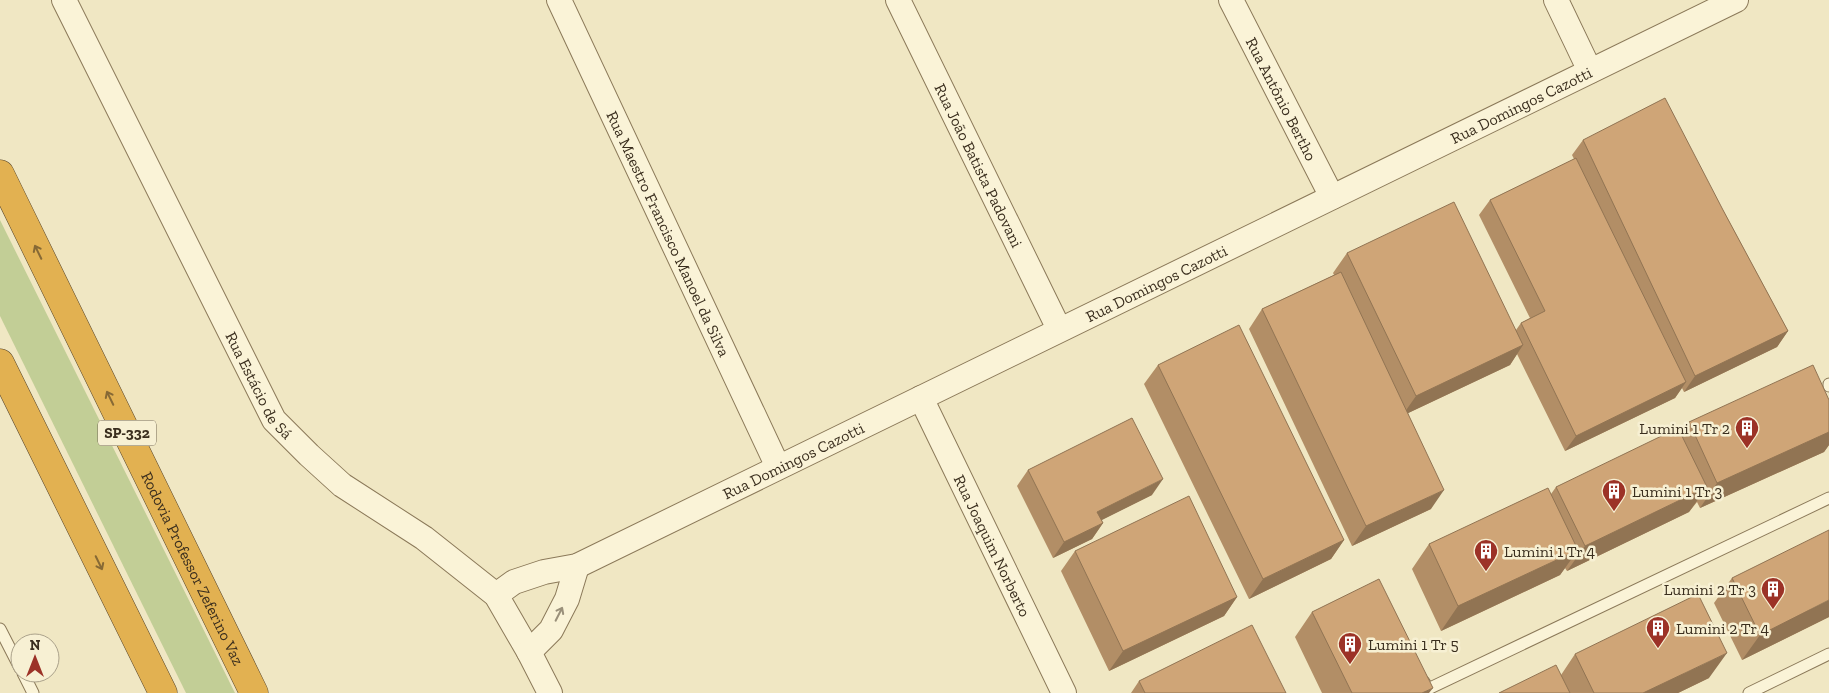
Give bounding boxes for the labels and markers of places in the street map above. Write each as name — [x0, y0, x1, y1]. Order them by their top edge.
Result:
building icon: Lumini 1 Tr 2 — [1734, 415, 1760, 449]
place label: Lumini 1 Tr 2 — [1639, 419, 1730, 438]
building icon: Lumini 1 Tr 3 — [1601, 478, 1627, 512]
place label: Lumini 1 Tr 3 — [1632, 482, 1722, 501]
building icon: Lumini 1 Tr 4 — [1473, 538, 1499, 572]
place label: Lumini 1 Tr 4 — [1504, 542, 1595, 561]
building icon: Lumini 2 Tr 3 — [1760, 576, 1786, 610]
place label: Lumini 2 Tr 3 — [1664, 580, 1756, 599]
building icon: Lumini 2 Tr 4 — [1645, 615, 1671, 649]
place label: Lumini 2 Tr 4 — [1676, 619, 1769, 638]
building icon: Lumini 1 Tr 5 — [1337, 631, 1363, 665]
place label: Lumini 1 Tr 5 — [1368, 635, 1459, 654]

